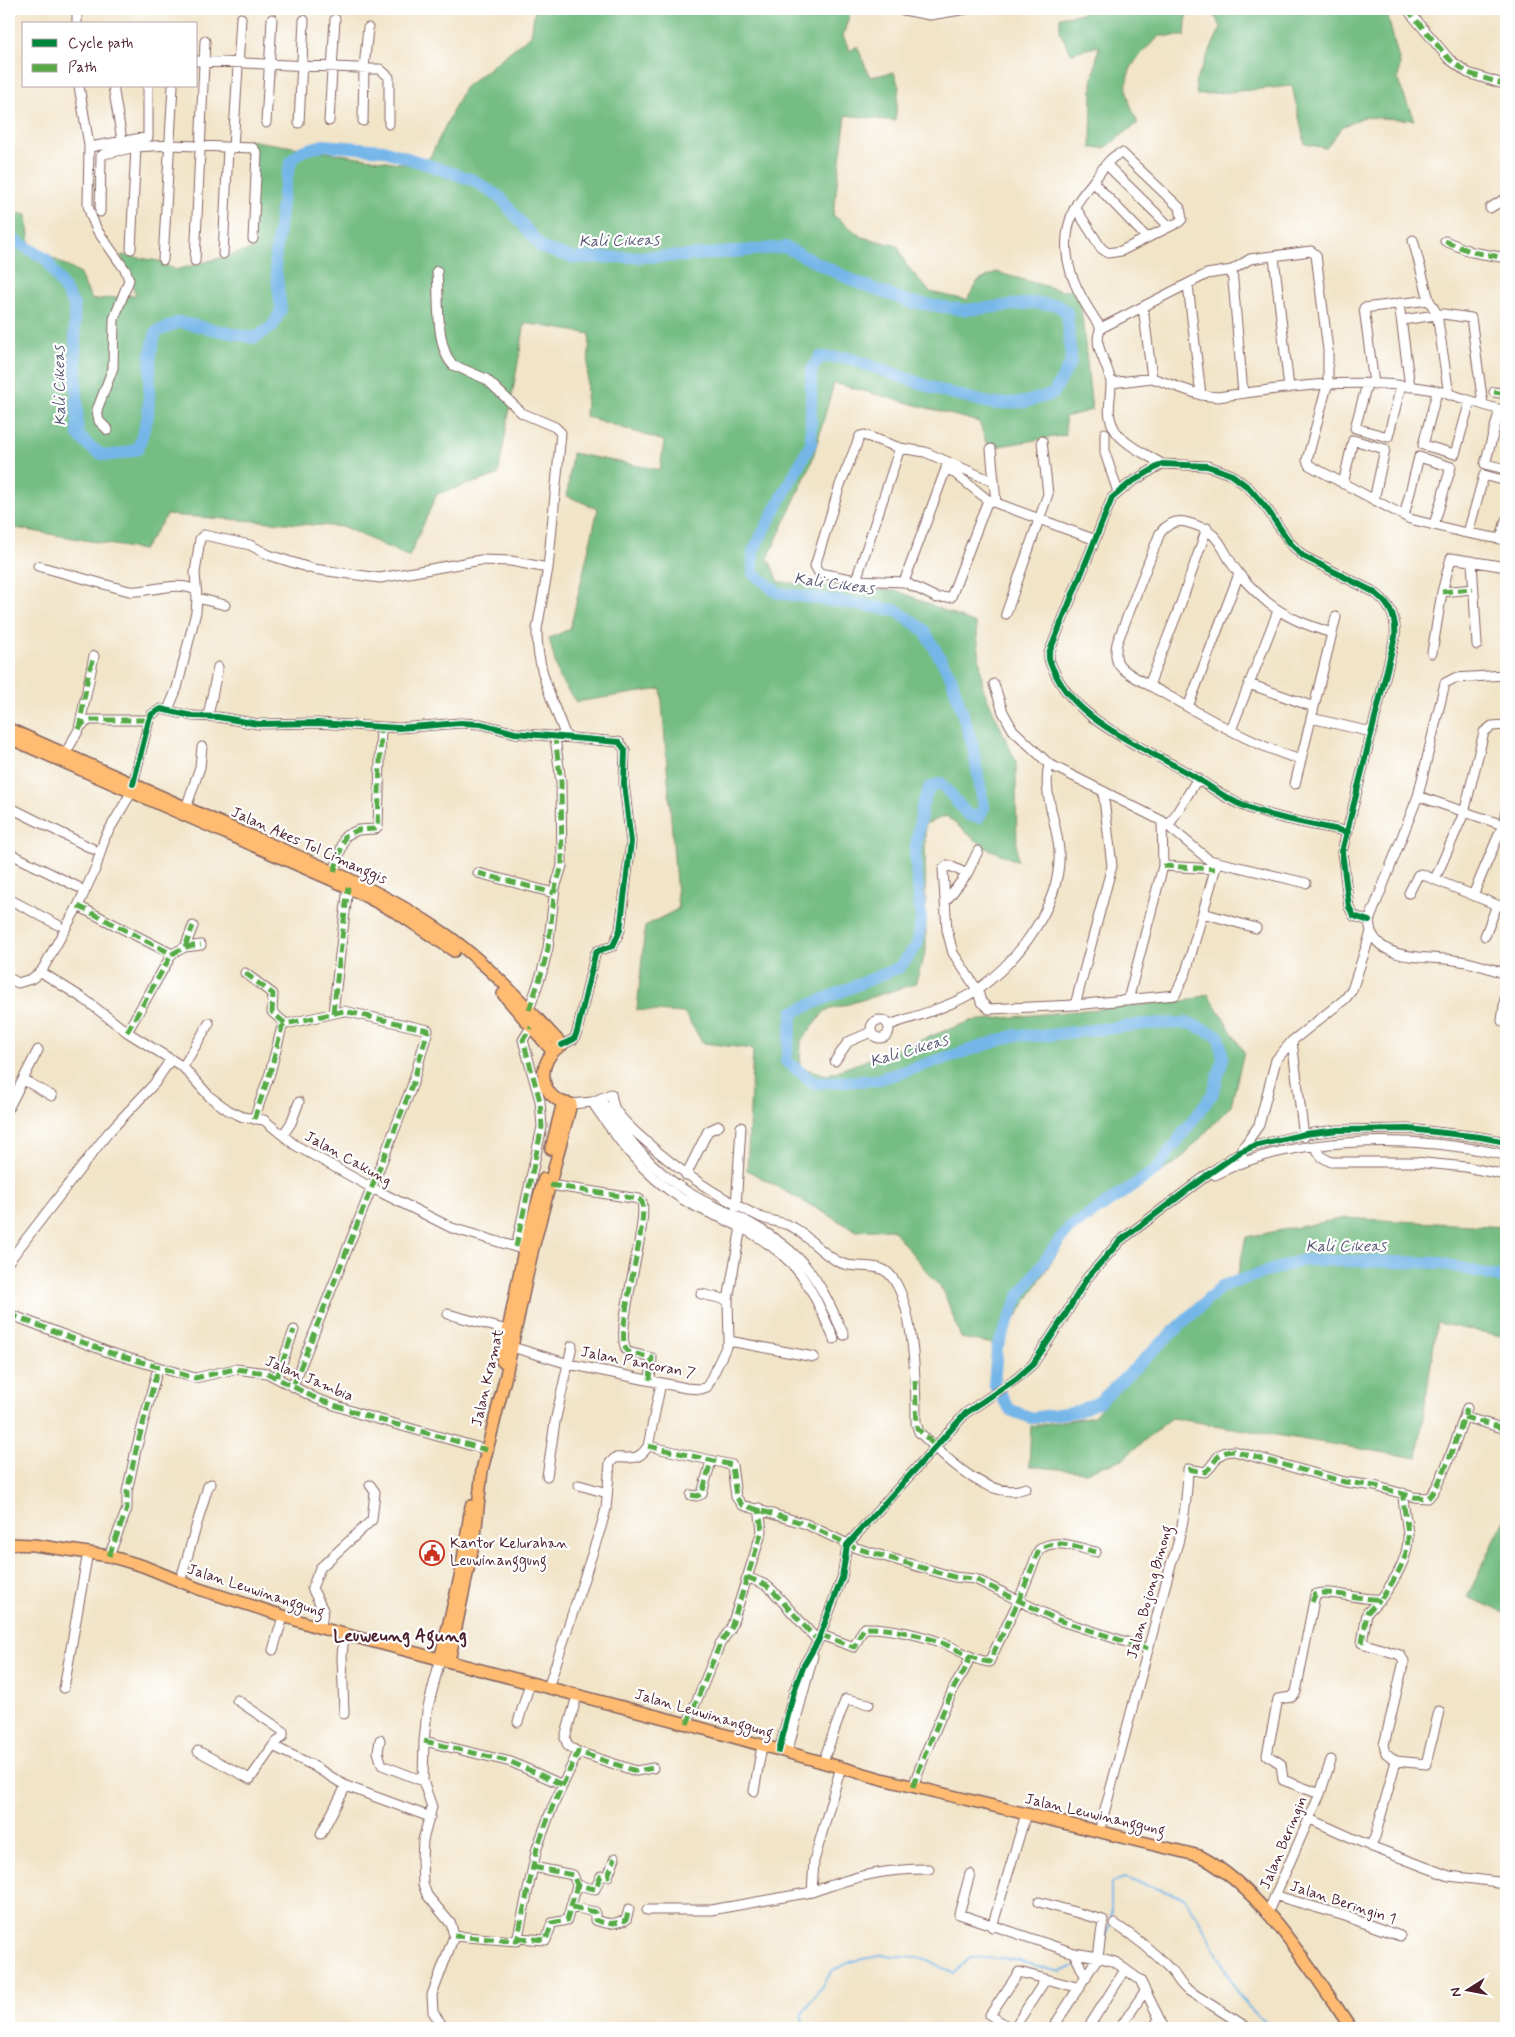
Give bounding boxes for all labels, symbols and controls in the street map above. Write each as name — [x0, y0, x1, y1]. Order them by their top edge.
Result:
legend — [22, 22, 198, 88]
text: Cycle path — [68, 34, 133, 54]
text: Path — [68, 58, 97, 78]
water label: Kali Cikeas — [579, 230, 661, 252]
water label: Kali Cikeas — [49, 344, 71, 426]
water label: Kali Cikeas — [793, 568, 877, 600]
street label: Jalan Akes Tol Cimanggis — [227, 803, 391, 891]
water label: Kali Cikeas — [868, 1029, 952, 1072]
street label: Jalan Cakung — [301, 1127, 395, 1191]
water label: Kali Cikeas — [1306, 1236, 1388, 1257]
street label: Jalan Kramat — [467, 1327, 509, 1429]
street label: Jalan Pancoran 7 — [579, 1342, 697, 1384]
street label: Jalan Jambia — [262, 1351, 356, 1407]
street label: Jalan Bojong Binong — [1123, 1523, 1178, 1661]
place label: Kantor Kelurahan Leuwinanggung — [450, 1534, 569, 1572]
public building icon: Kantor Kelurahan Leuwinanggung — [419, 1540, 445, 1566]
street label: Jalan Leuwinanggung — [184, 1559, 327, 1624]
district label: Leuweung Agung — [333, 1624, 467, 1650]
street label: Jalan Leuwinanggung — [632, 1685, 776, 1744]
street label: Jalan Leuwinanggung — [1023, 1789, 1167, 1842]
street label: Jalan Beringin — [1255, 1793, 1313, 1893]
street label: Jalan Beringin 1 — [1287, 1876, 1399, 1930]
north arrow — [1442, 1964, 1492, 2014]
text: N — [1446, 1986, 1466, 1999]

